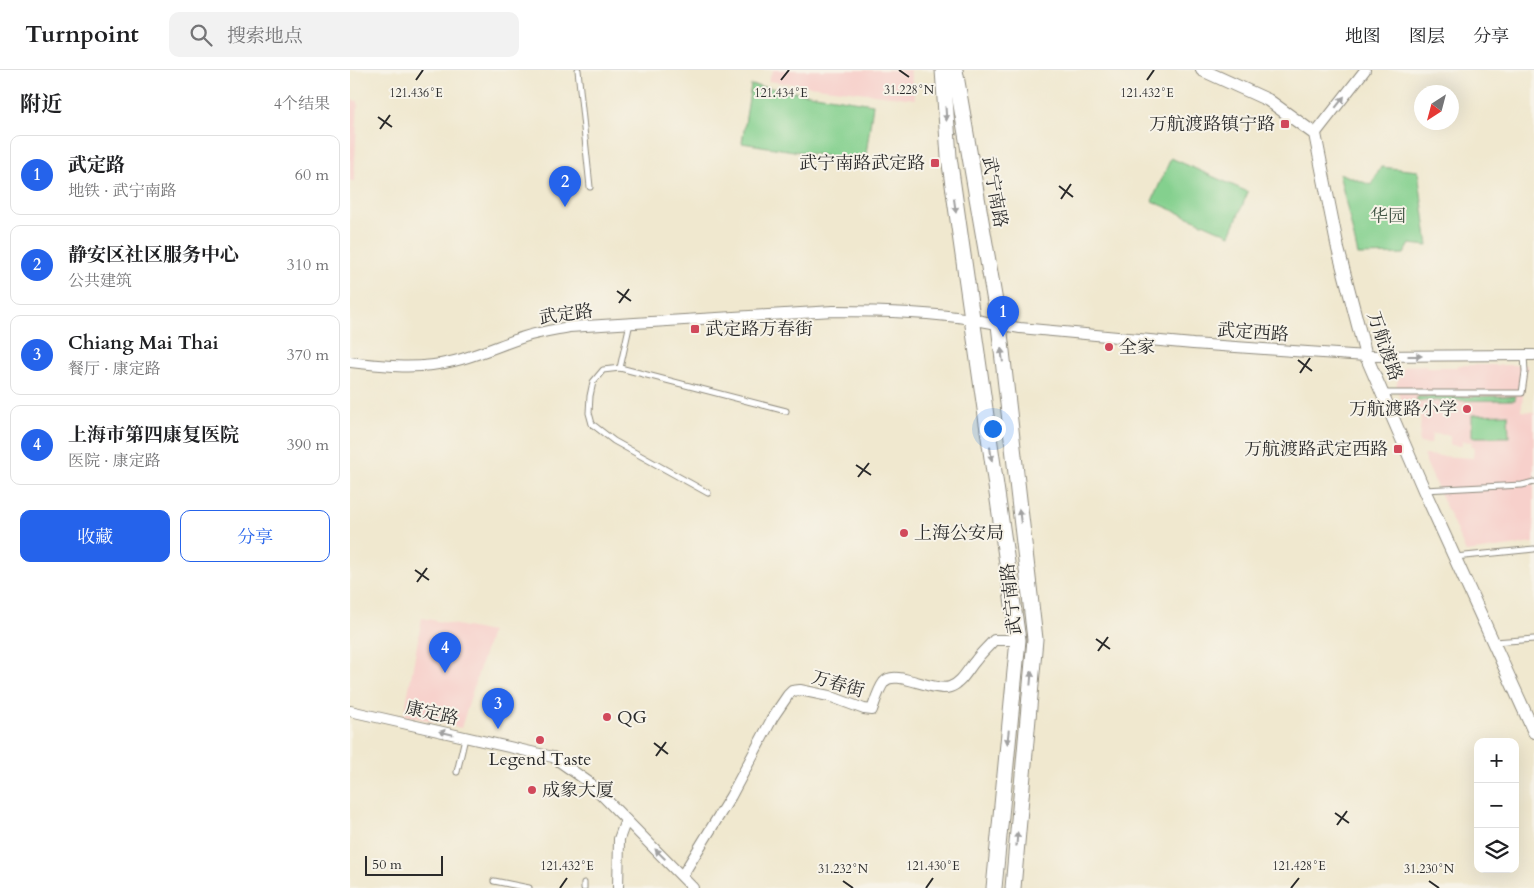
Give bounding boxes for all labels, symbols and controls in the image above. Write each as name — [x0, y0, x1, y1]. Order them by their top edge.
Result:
search box — [169, 12, 519, 57]
text: Turnpoint — [25, 18, 139, 51]
icon: search — [187, 21, 215, 49]
text: 搜索地点 — [227, 23, 303, 49]
text: 地图 — [1345, 24, 1381, 49]
text: 图层 — [1409, 24, 1445, 49]
text: 分享 — [1473, 24, 1509, 49]
text: 31.228°N — [884, 82, 935, 98]
text: 121.436°E — [389, 85, 443, 101]
text: 121.434°E — [754, 85, 808, 101]
text: 121.432°E — [1120, 85, 1174, 101]
north arrow — [1414, 85, 1459, 130]
text: 附近 — [20, 90, 62, 119]
text: 4个结果 — [274, 93, 330, 115]
one-way arrow — [1335, 95, 1345, 109]
one-way arrow — [942, 106, 950, 122]
place label: 万航渡路镇宁路 — [1149, 112, 1275, 137]
marker: 万航渡路镇宁路 — [1279, 118, 1291, 130]
place label: 武宁南路武定路 — [799, 151, 925, 176]
text: 武定路 — [68, 152, 125, 178]
street label: 武宁南路 — [976, 154, 1013, 230]
marker: 武宁南路武定路 — [929, 157, 941, 169]
text: 1 — [33, 164, 41, 186]
text: 60 m — [295, 164, 329, 186]
pin: 2 — [549, 166, 581, 207]
text: 地铁 · 武宁南路 — [68, 180, 177, 202]
one-way arrow — [952, 198, 960, 214]
park label: 华园 — [1370, 204, 1406, 229]
text: 静安区社区服务中心 — [68, 242, 239, 268]
text: 2 — [33, 254, 41, 276]
text: 310 m — [287, 254, 329, 276]
text: 公共建筑 — [68, 270, 132, 292]
pin: 1 — [987, 296, 1019, 337]
street label: 武定路 — [538, 298, 595, 331]
street label: 万航渡路 — [1361, 308, 1408, 384]
place label: 武定路万春街 — [705, 317, 813, 342]
street label: 武定西路 — [1216, 318, 1290, 347]
marker: 武定路万春街 — [689, 323, 701, 335]
text: Chiang Mai Thai — [68, 330, 219, 356]
place label: 全家 — [1119, 335, 1155, 360]
marker: 全家 — [1103, 341, 1115, 353]
text: 3 — [33, 344, 41, 366]
text: 370 m — [287, 344, 329, 366]
one-way arrow — [998, 346, 1006, 362]
one-way arrow — [1407, 352, 1423, 360]
text: 餐厅 · 康定路 — [68, 358, 161, 380]
place label: 万航渡路小学 — [1349, 397, 1457, 422]
marker: 万航渡路小学 — [1461, 403, 1473, 415]
your location — [980, 416, 1006, 442]
text: 上海市第四康复医院 — [68, 422, 239, 448]
text: 4 — [33, 434, 41, 456]
text: 390 m — [287, 434, 329, 456]
place label: 万航渡路武定西路 — [1244, 437, 1388, 462]
marker: 万航渡路武定西路 — [1392, 443, 1404, 455]
one-way arrow — [987, 447, 995, 463]
text: 医院 · 康定路 — [68, 450, 161, 472]
one-way arrow — [1016, 508, 1024, 524]
button: 收藏 — [20, 510, 170, 562]
button: 分享 — [180, 510, 330, 562]
place label: 上海公安局 — [914, 521, 1004, 546]
marker: 上海公安局 — [898, 527, 910, 539]
street label: 武宁南路 — [995, 562, 1028, 636]
pin: 4 — [429, 632, 461, 673]
street label: 万春街 — [808, 665, 867, 704]
one-way arrow — [1028, 669, 1036, 685]
pin: 3 — [482, 688, 514, 729]
street label: 康定路 — [403, 695, 461, 732]
place label: QG — [617, 705, 647, 730]
marker: QG — [601, 711, 613, 723]
one-way arrow — [439, 729, 454, 737]
one-way arrow — [1004, 729, 1012, 745]
marker: Legend Taste — [534, 734, 546, 746]
map controls — [1474, 738, 1519, 873]
button: + — [1474, 738, 1519, 783]
place label: Legend Taste — [489, 747, 591, 772]
place label: 成象大厦 — [542, 778, 614, 803]
button: − — [1474, 783, 1519, 828]
marker: 成象大厦 — [526, 784, 538, 796]
button: layers — [1474, 828, 1519, 873]
one-way arrow — [1014, 831, 1022, 847]
one-way arrow — [654, 848, 666, 860]
scale bar — [365, 853, 442, 876]
text: 50 m — [372, 855, 402, 874]
text: 121.432°E — [540, 858, 594, 874]
text: 121.430°E — [906, 858, 960, 874]
text: 121.428°E — [1272, 858, 1326, 874]
text: 31.232°N — [818, 861, 869, 877]
text: 31.230°N — [1404, 861, 1455, 877]

